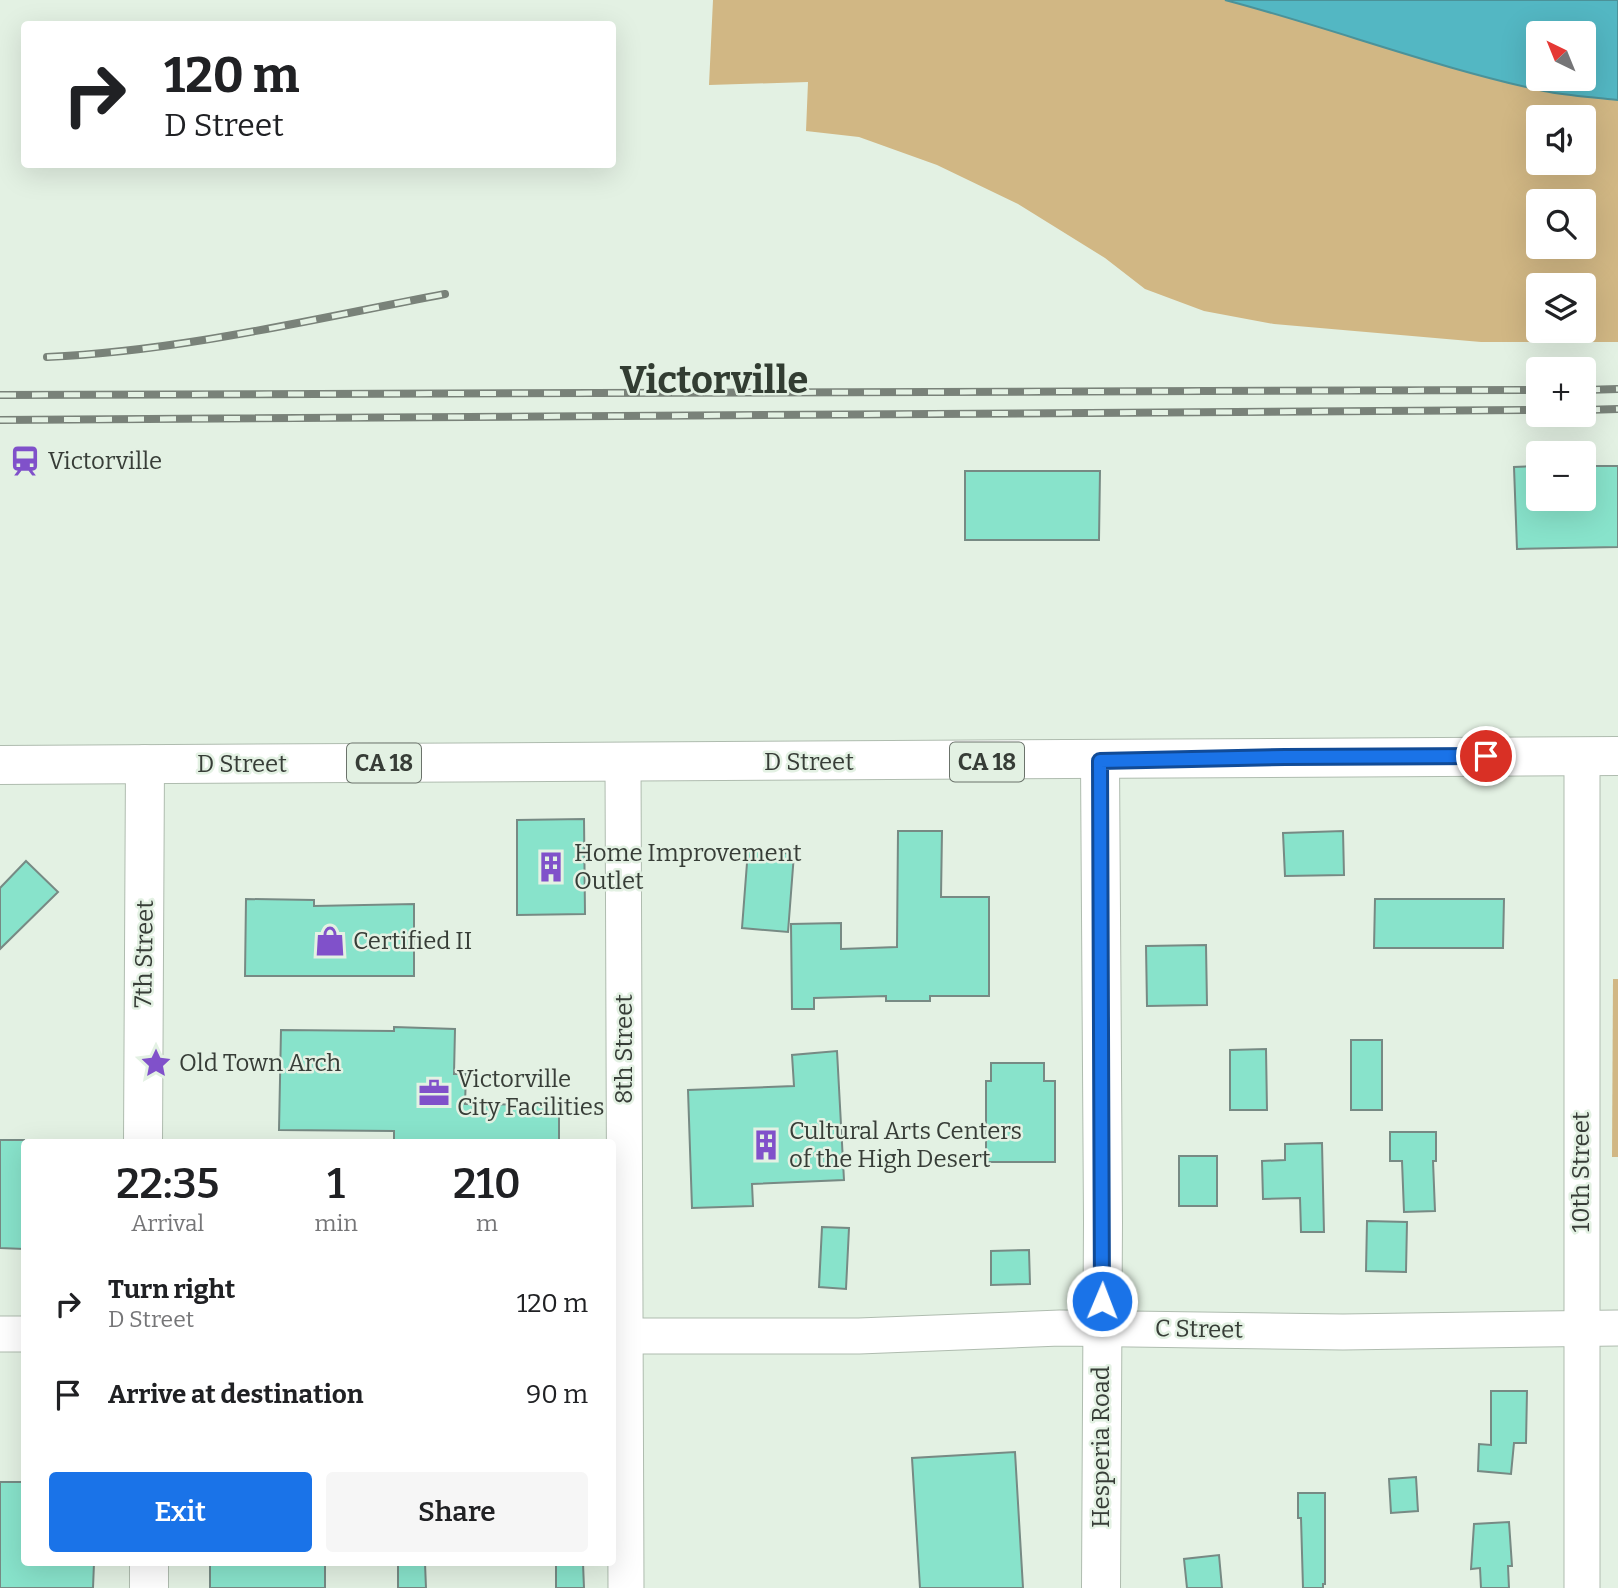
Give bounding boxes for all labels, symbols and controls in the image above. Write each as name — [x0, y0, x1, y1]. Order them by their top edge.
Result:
north arrow — [1526, 21, 1596, 91]
map controls — [1526, 21, 1596, 511]
text: 120 m — [164, 46, 299, 105]
icon: right — [49, 49, 140, 140]
button: sound — [1526, 105, 1596, 175]
text: D Street — [164, 106, 284, 144]
button: search — [1526, 189, 1596, 259]
button: layers — [1526, 273, 1596, 343]
district label: Victorville — [620, 357, 808, 403]
button: + — [1526, 357, 1596, 427]
button: − — [1526, 441, 1596, 511]
station icon: Victorville — [8, 444, 42, 478]
place label: Victorville — [48, 447, 162, 475]
pin — [1456, 726, 1516, 786]
icon: arrive — [1467, 737, 1505, 775]
road number: CA 18 — [950, 742, 1024, 782]
road number: CA 18 — [347, 744, 421, 782]
street label: D Street — [764, 748, 854, 776]
street label: D Street — [197, 750, 287, 778]
place label: Home Improvement Outlet — [574, 839, 802, 895]
building icon: Home Improvement Outlet — [534, 850, 568, 884]
street label: 7th Street — [129, 899, 159, 1008]
shop icon: Certified II — [313, 924, 347, 958]
place label: Certified II — [353, 927, 472, 955]
street label: 8th Street — [610, 994, 638, 1104]
place icon: Old Town Arch — [139, 1046, 173, 1080]
place label: Old Town Arch — [179, 1049, 341, 1077]
place label: Victorville City Facilities — [457, 1065, 604, 1121]
office icon: Victorville City Facilities — [417, 1076, 451, 1110]
street label: 10th Street — [1567, 1111, 1595, 1233]
place label: Cultural Arts Centers of the High Desert — [789, 1117, 1022, 1173]
building icon: Cultural Arts Centers of the High Desert — [749, 1128, 783, 1162]
text: 22:35 — [116, 1159, 219, 1209]
text: 1 — [327, 1159, 345, 1209]
text: 210 — [453, 1159, 521, 1209]
text: Arrival — [131, 1209, 204, 1237]
text: min — [314, 1209, 358, 1237]
text: m — [476, 1209, 498, 1237]
position arrow — [1065, 1264, 1139, 1338]
text: Turn right — [108, 1274, 235, 1305]
icon: right — [49, 1285, 87, 1323]
text: 120 m — [517, 1288, 588, 1319]
text: D Street — [108, 1305, 194, 1333]
street label: C Street — [1155, 1314, 1244, 1344]
street label: Hesperia Road — [1087, 1366, 1115, 1528]
icon: arrive — [49, 1376, 87, 1414]
text: Arrive at destination — [108, 1379, 363, 1410]
text: 90 m — [526, 1379, 588, 1410]
button: Exit — [49, 1472, 312, 1552]
button: Share — [326, 1472, 588, 1552]

